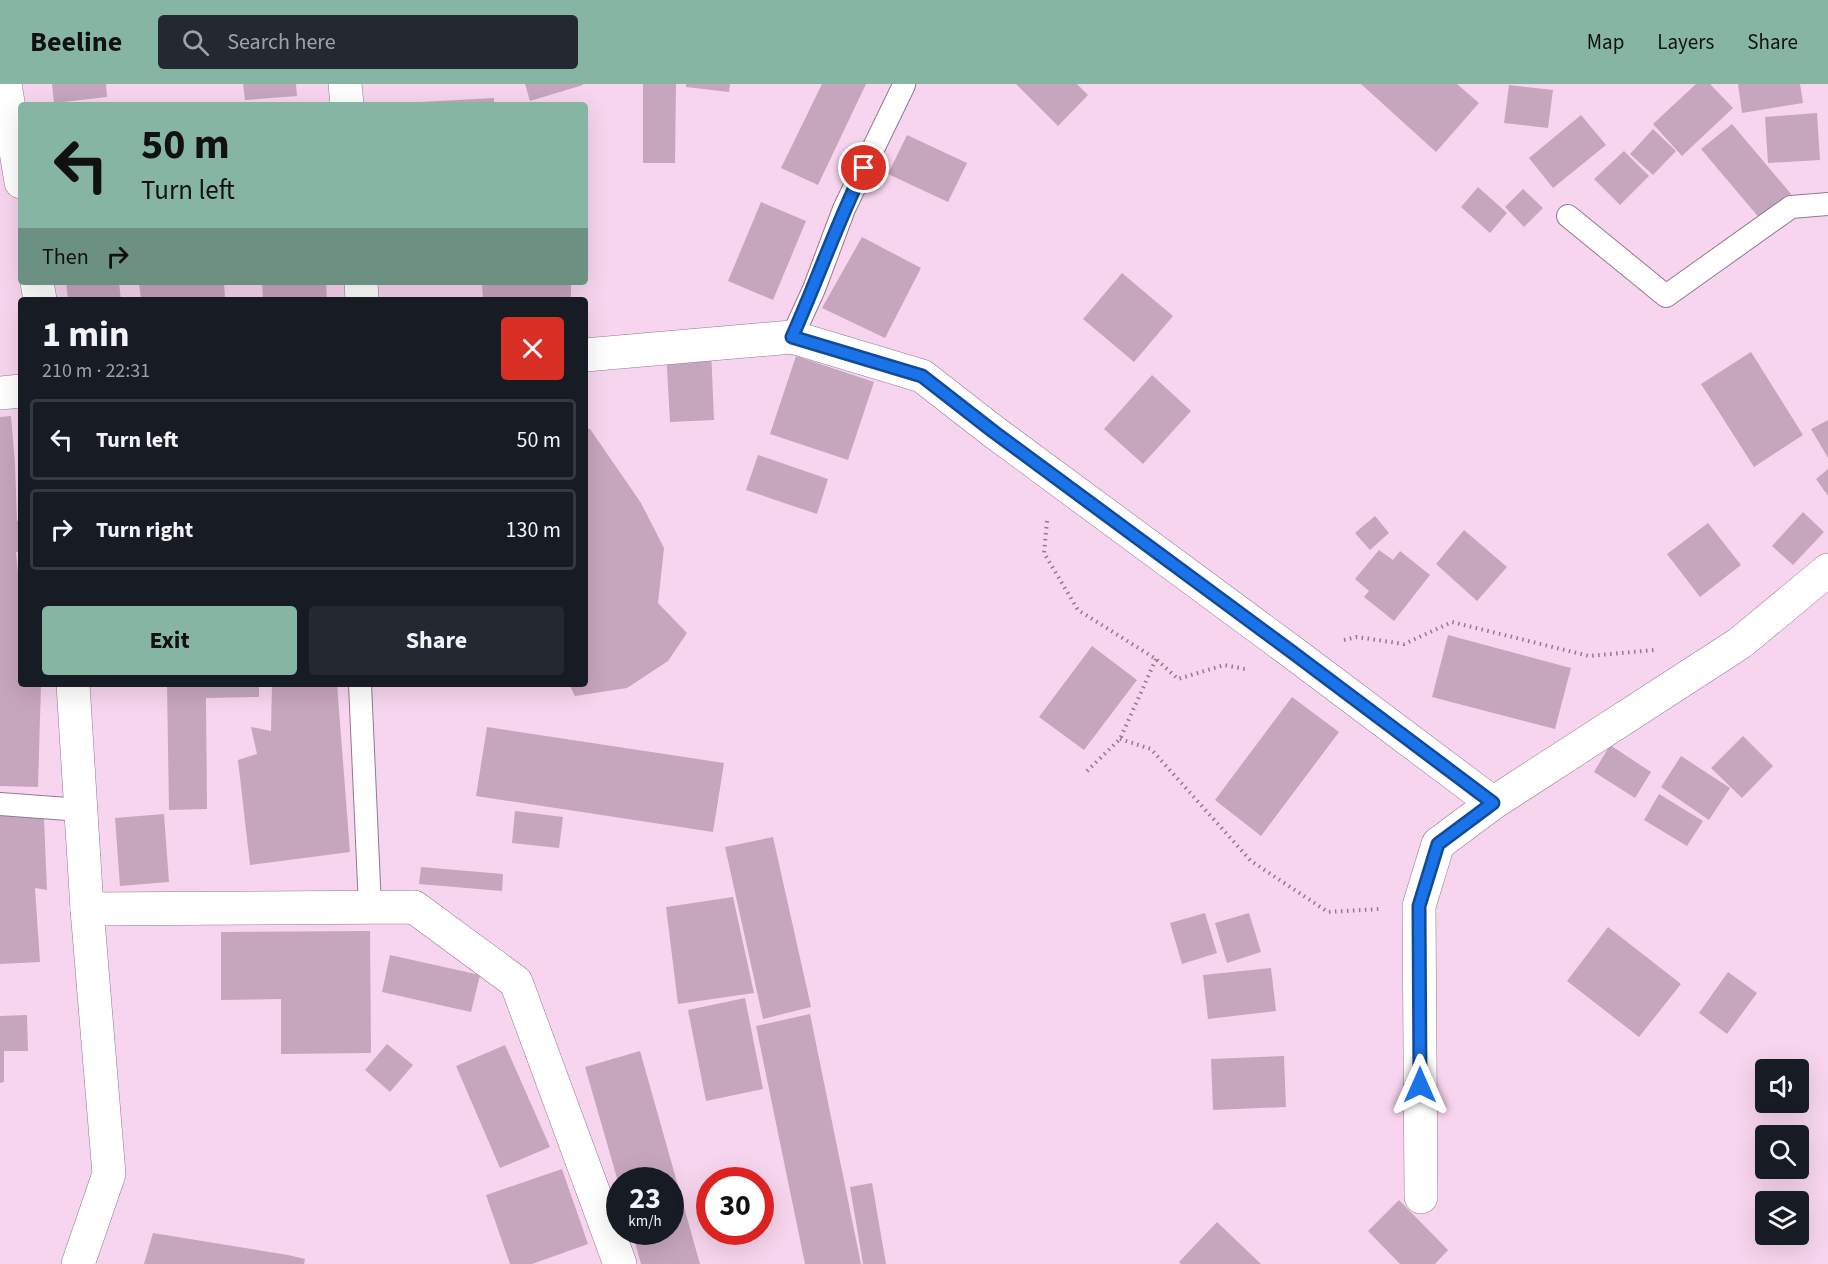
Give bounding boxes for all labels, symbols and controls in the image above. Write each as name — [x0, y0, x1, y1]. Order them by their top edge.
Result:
search box — [158, 15, 578, 69]
text: Beeline — [30, 22, 122, 62]
icon: search — [179, 26, 212, 59]
text: Search here — [227, 26, 336, 58]
text: Map — [1587, 27, 1624, 57]
text: Layers — [1657, 27, 1714, 57]
text: Share — [1747, 27, 1798, 57]
text: 50 m — [141, 115, 230, 175]
icon: left — [42, 126, 120, 204]
pin — [838, 142, 889, 193]
icon: arrive — [847, 151, 880, 184]
text: Turn left — [141, 171, 235, 210]
icon: right — [101, 240, 134, 273]
text: Then — [42, 241, 89, 273]
text: 1 min — [42, 309, 130, 360]
button: close — [501, 317, 564, 380]
text: 210 m · 22:31 — [42, 357, 150, 385]
icon: left — [45, 423, 78, 456]
text: Turn left — [96, 424, 178, 456]
text: 50 m — [516, 424, 561, 456]
icon: right — [45, 513, 78, 546]
text: Turn right — [96, 514, 193, 546]
text: 130 m — [506, 514, 561, 546]
button: Exit — [42, 606, 297, 675]
button: Share — [309, 606, 564, 675]
position arrow — [1388, 1053, 1452, 1117]
map controls — [1755, 1059, 1809, 1245]
button: sound — [1755, 1059, 1809, 1113]
button: search — [1755, 1125, 1809, 1179]
speed limit sign: 30 — [696, 1167, 774, 1245]
text: 23 — [629, 1177, 661, 1220]
button: layers — [1755, 1191, 1809, 1245]
text: km/h — [628, 1211, 662, 1232]

